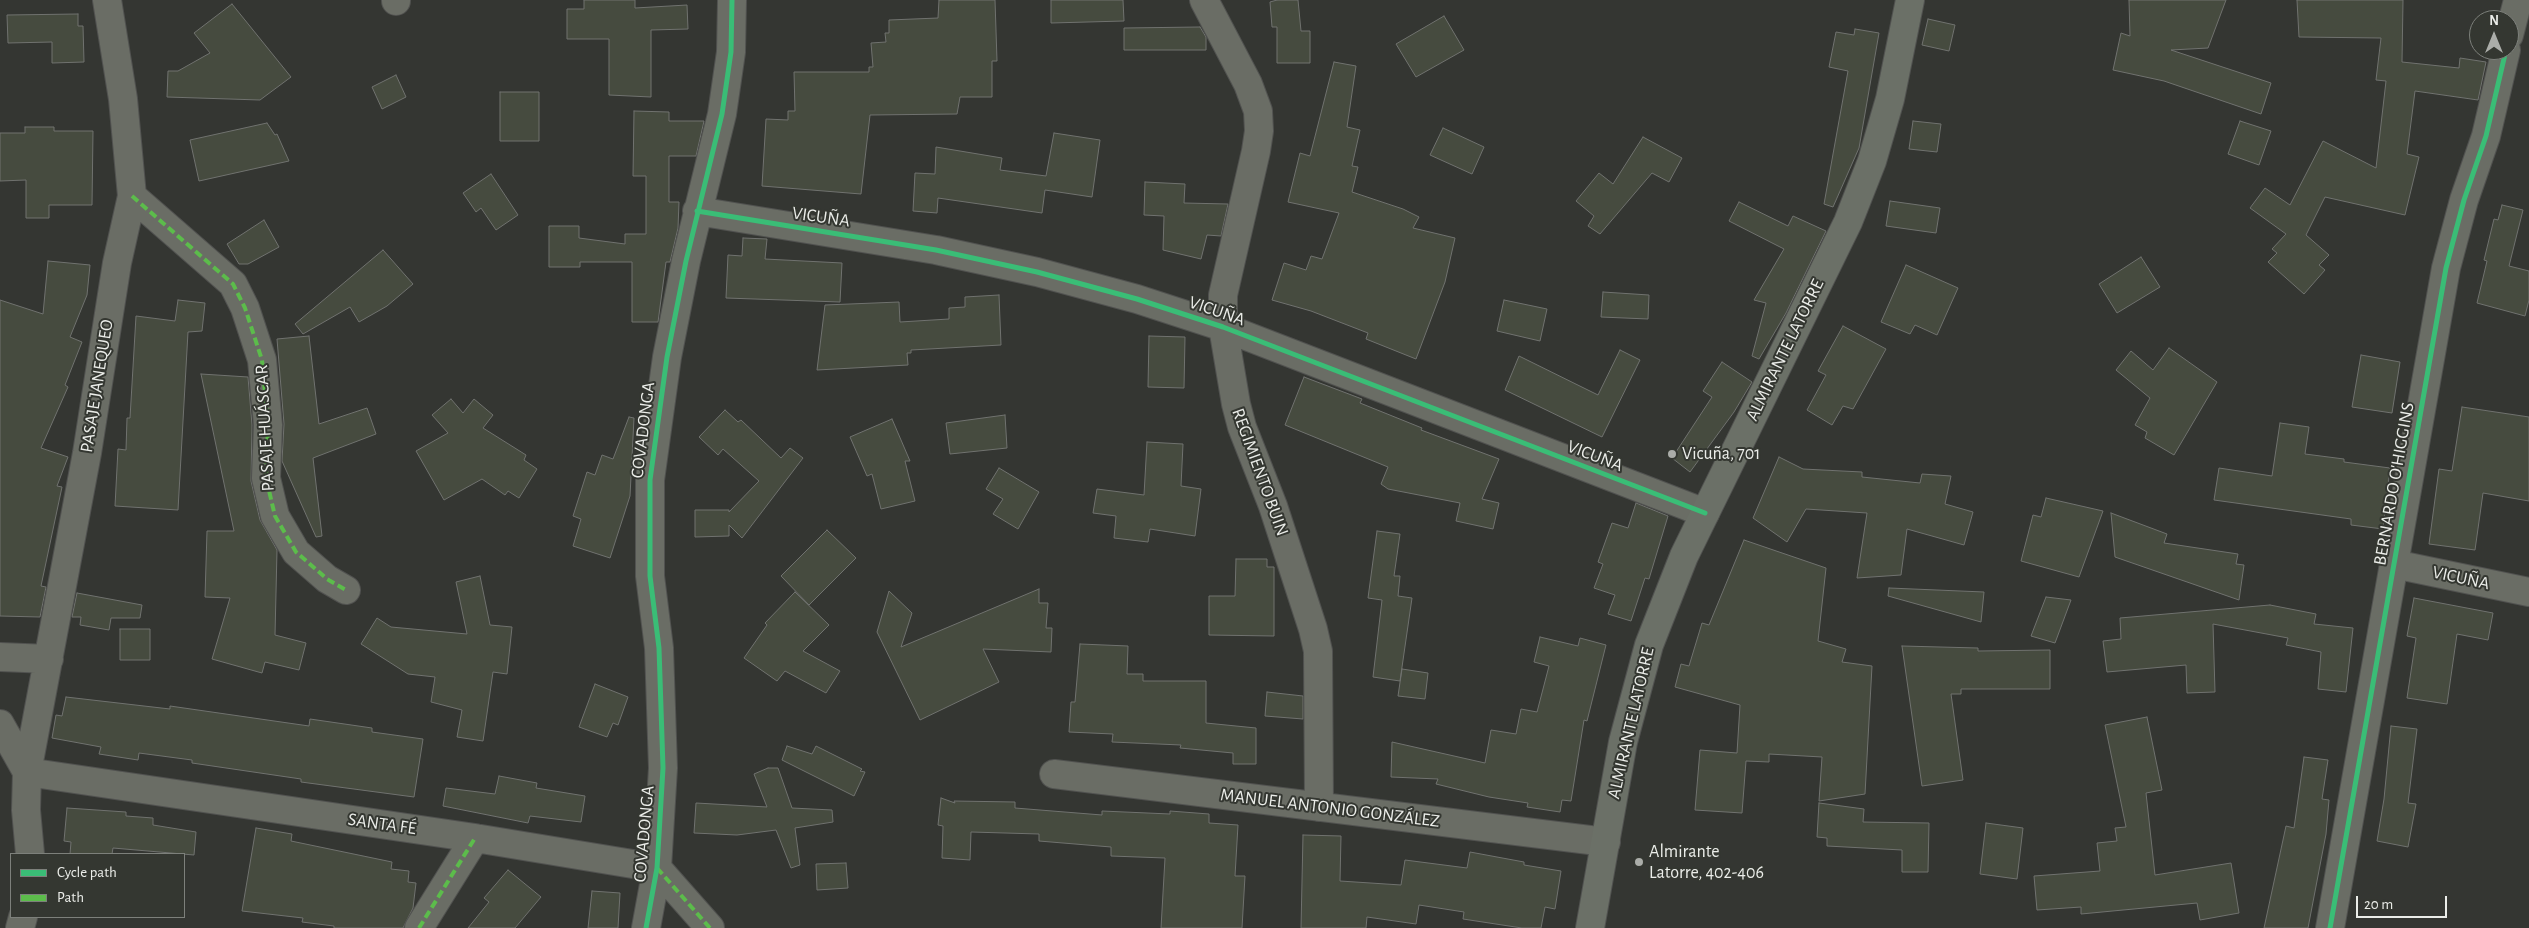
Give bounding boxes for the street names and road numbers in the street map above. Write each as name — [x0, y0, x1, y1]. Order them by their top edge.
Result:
street label: VICUÑA — [791, 202, 851, 232]
street label: ALMIRANTE LATORRE — [1741, 276, 1829, 424]
street label: VICUÑA — [1186, 291, 1248, 331]
street label: PASAJE JANEQUEO — [76, 318, 118, 454]
street label: PASAJE HUÁSCAR — [251, 364, 279, 492]
street label: COVADONGA — [626, 381, 660, 479]
street label: BERNARDO O'HIGGINS — [2369, 401, 2419, 567]
street label: REGIMIENTO BUIN — [1227, 405, 1293, 539]
street label: VICUÑA — [1564, 436, 1626, 476]
street label: VICUÑA — [2430, 561, 2492, 595]
street label: ALMIRANTE LATORRE — [1603, 645, 1659, 801]
street label: MANUEL ANTONIO GONZÁLEZ — [1219, 784, 1441, 832]
street label: COVADONGA — [629, 785, 659, 883]
street label: SANTA FÉ — [347, 809, 417, 839]

